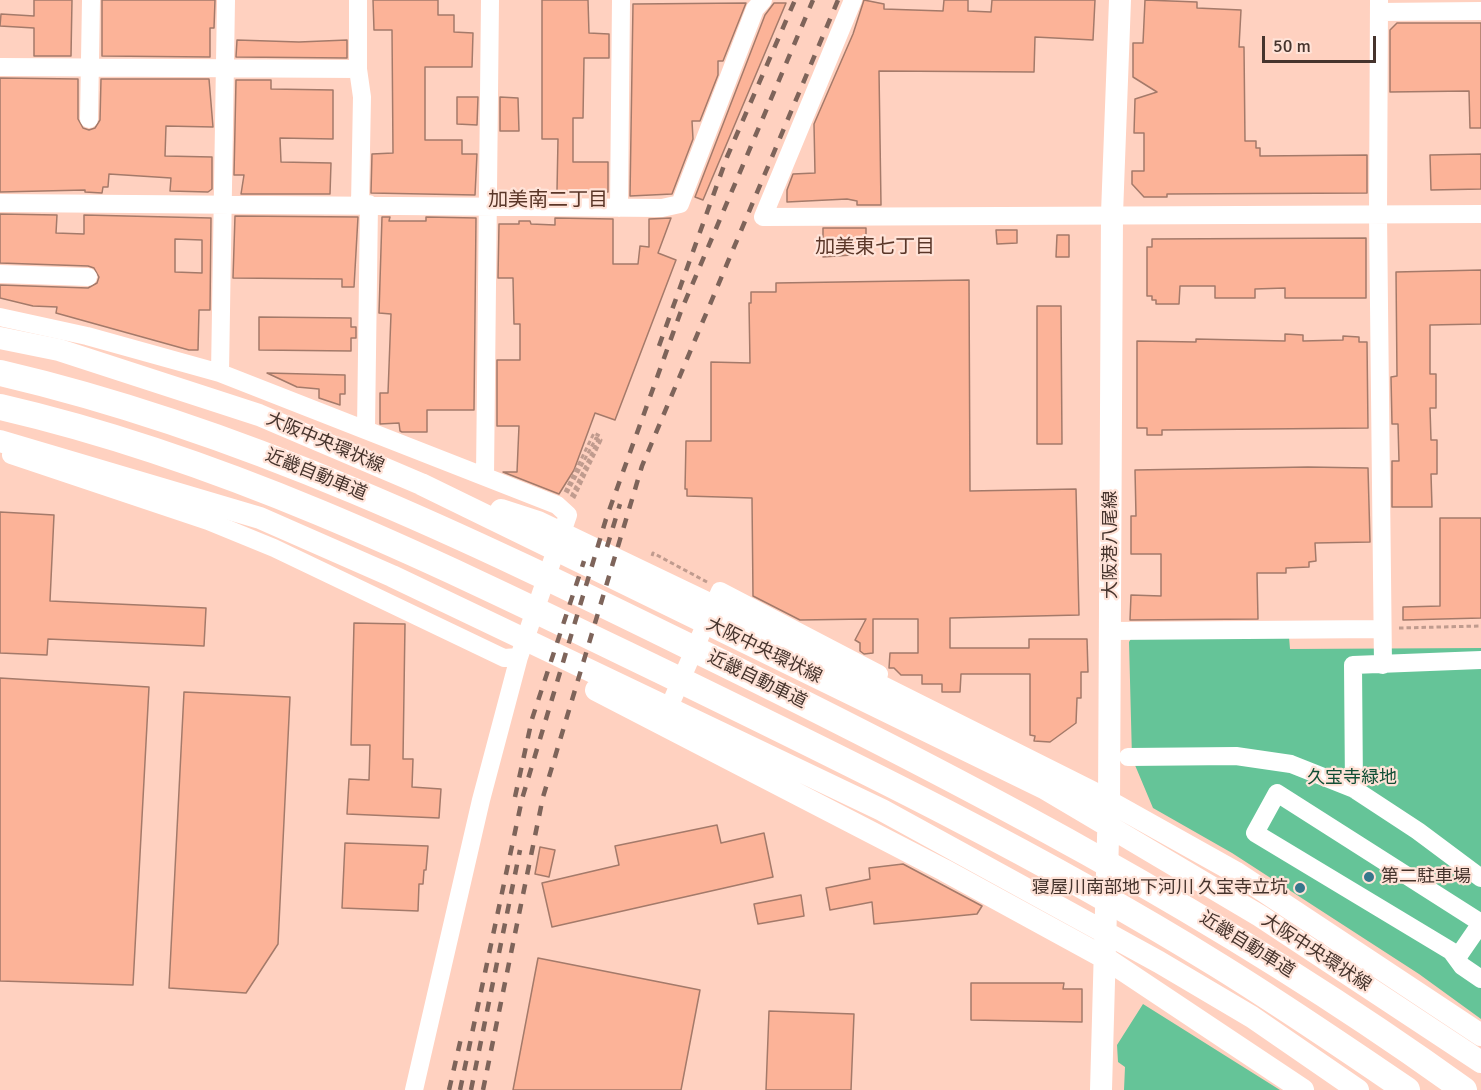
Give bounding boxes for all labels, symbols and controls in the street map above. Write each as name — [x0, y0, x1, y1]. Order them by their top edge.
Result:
scale bar — [1265, 24, 1379, 62]
text: 50 m — [1273, 35, 1311, 57]
district label: 加美南二丁目 — [488, 189, 608, 213]
district label: 加美東七丁目 — [815, 236, 935, 260]
street label: 大阪中央環状線 — [263, 408, 387, 478]
street label: 近畿自動車道 — [262, 445, 370, 505]
street label: 大阪港八尾線 — [1100, 491, 1122, 599]
street label: 大阪中央環状線 — [703, 614, 825, 688]
street label: 近畿自動車道 — [704, 647, 810, 713]
park label: 久宝寺緑地 — [1307, 767, 1397, 789]
place label: 第二駐車場 — [1381, 866, 1471, 888]
marker: 第二駐車場 — [1362, 870, 1376, 884]
place label: 寝屋川南部地下河川 久宝寺立坑 — [1032, 877, 1288, 899]
marker: 寝屋川南部地下河川 久宝寺立坑 — [1293, 881, 1307, 895]
street label: 近畿自動車道 — [1195, 907, 1299, 983]
street label: 大阪中央環状線 — [1257, 910, 1375, 996]

